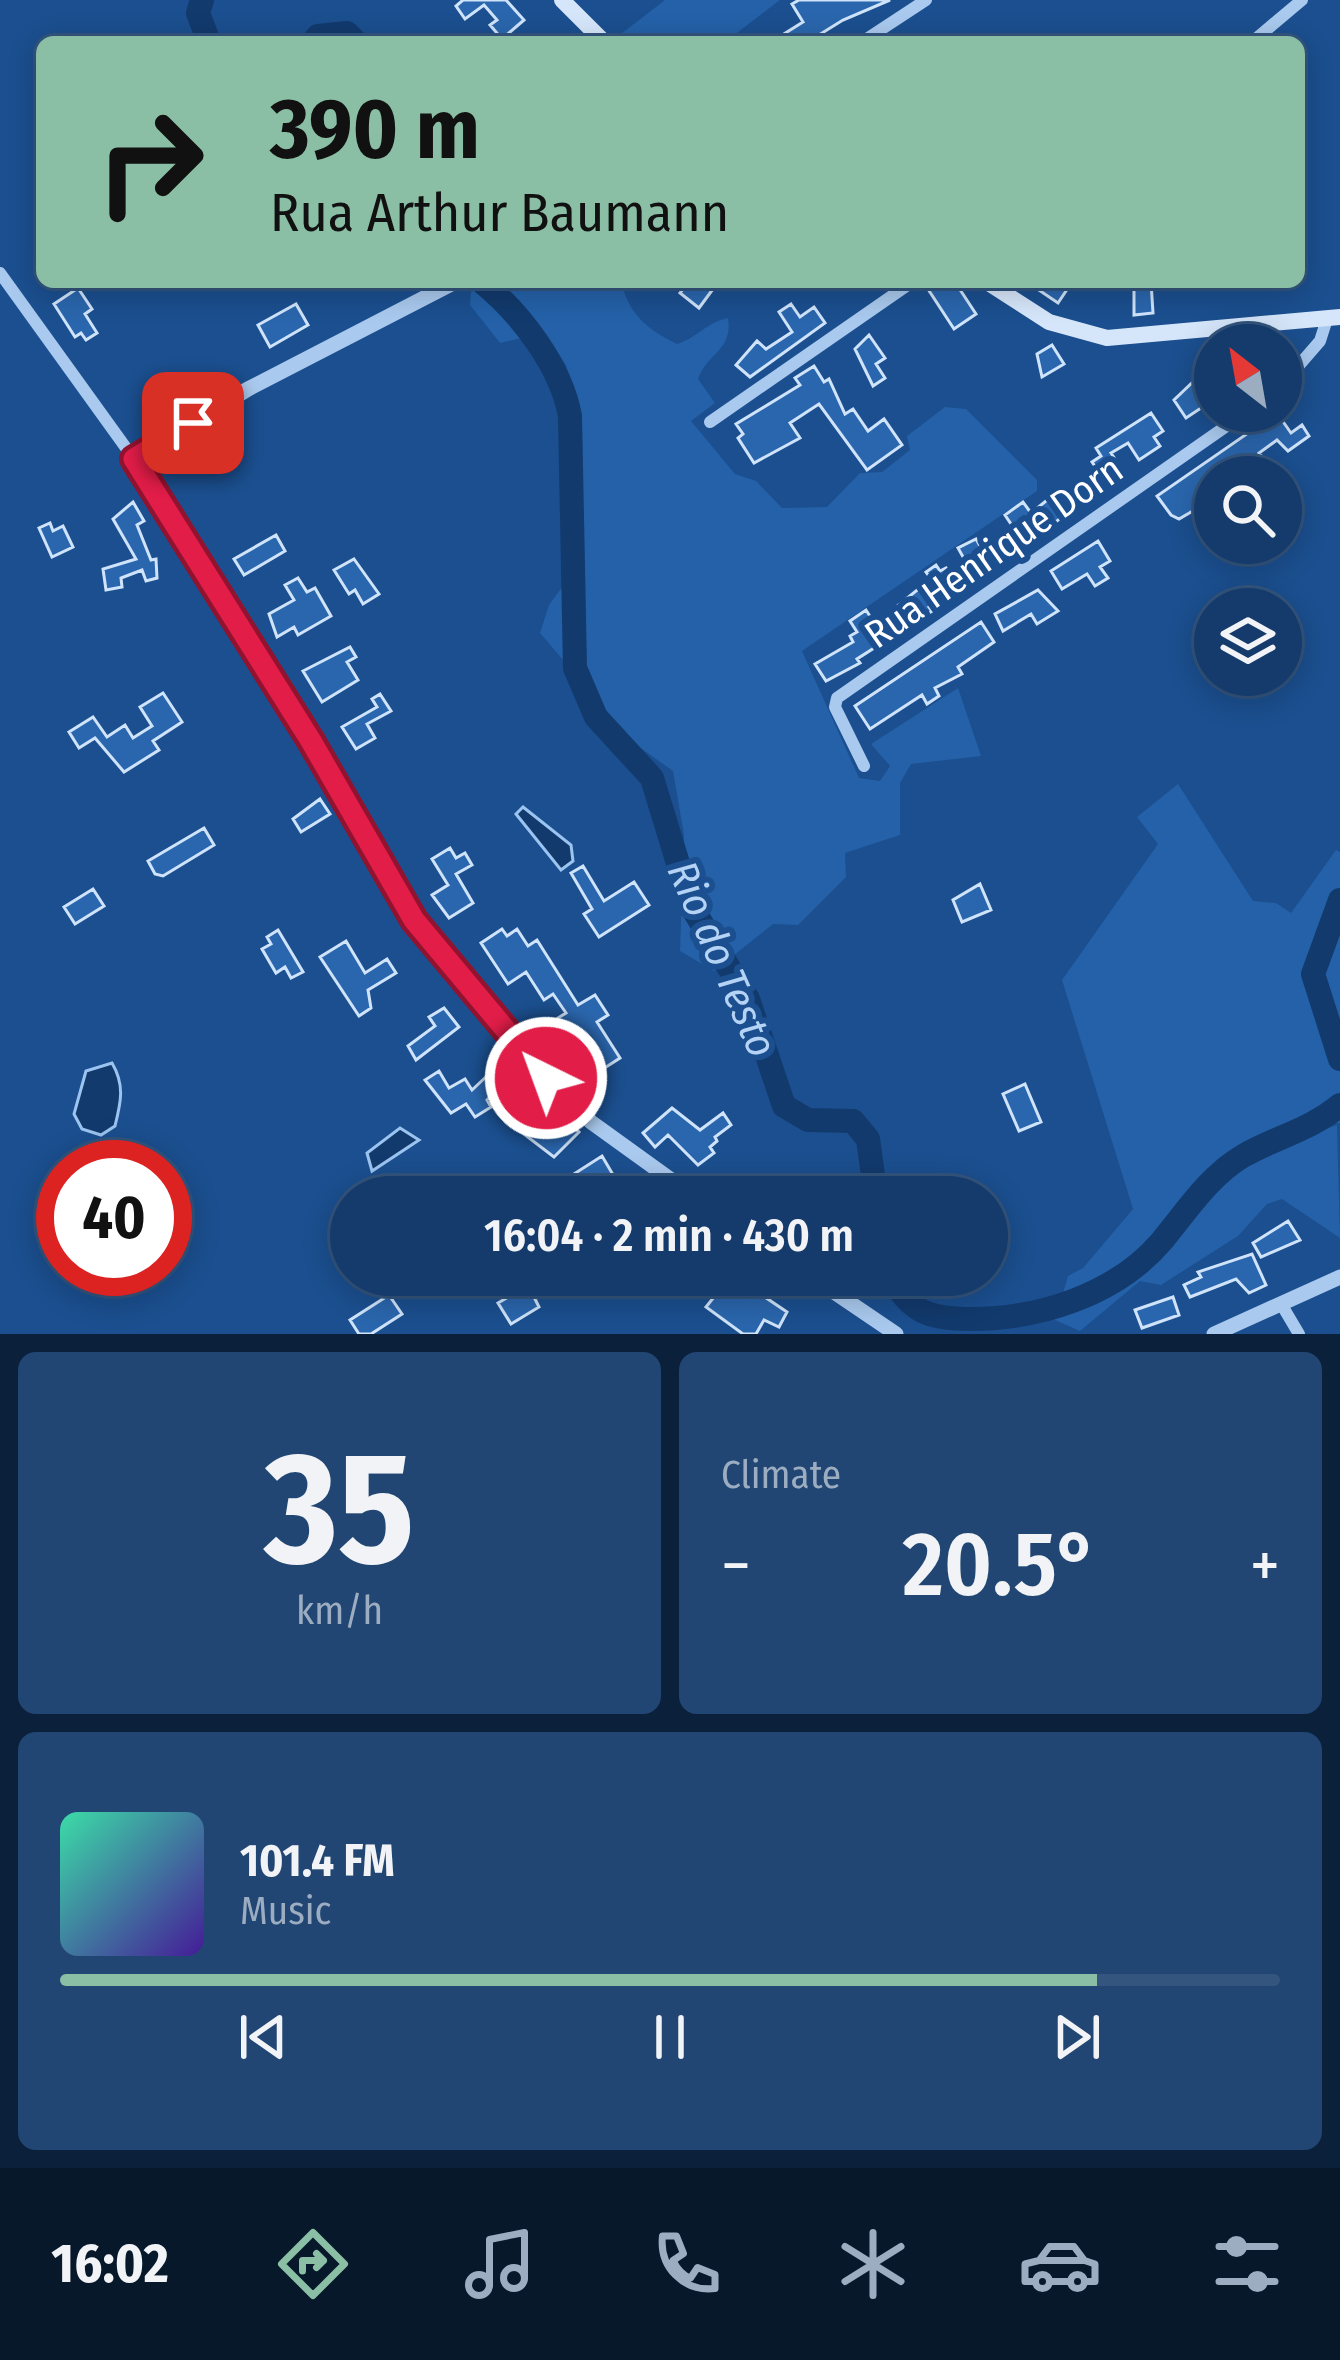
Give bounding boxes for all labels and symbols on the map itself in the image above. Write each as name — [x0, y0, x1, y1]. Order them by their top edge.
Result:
north arrow — [1194, 324, 1302, 432]
pin — [142, 372, 244, 474]
street label: Rua Henrique Dorn — [856, 446, 1132, 658]
water label: Rio do Testo — [657, 854, 787, 1064]
position arrow — [483, 1015, 609, 1141]
speed limit sign: 40 — [36, 1140, 192, 1296]

